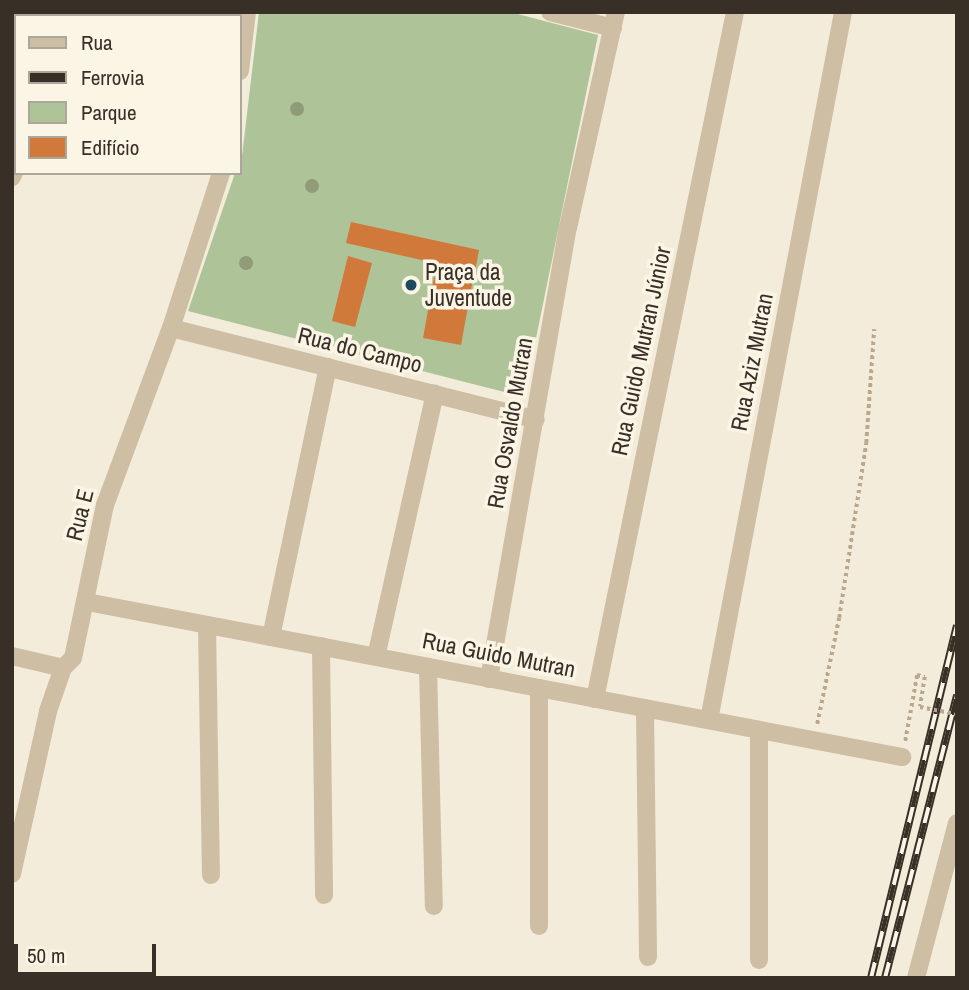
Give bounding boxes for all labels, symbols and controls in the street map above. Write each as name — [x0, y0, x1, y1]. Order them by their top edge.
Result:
legend — [14, 14, 242, 175]
text: Rua — [81, 28, 113, 57]
text: Ferrovia — [81, 63, 144, 92]
text: Parque — [81, 98, 137, 127]
text: Edifício — [81, 133, 139, 162]
street label: Rua Guido Mutran Júnior — [605, 244, 677, 458]
place label: Praça da Juventude — [425, 258, 512, 312]
marker: Praça da Juventude — [403, 277, 419, 293]
street label: Rua Aziz Mutran — [725, 290, 779, 434]
street label: Rua do Campo — [295, 321, 425, 379]
street label: Rua Osvaldo Mutran — [481, 335, 539, 511]
street label: Rua E — [60, 486, 100, 544]
street label: Rua Guido Mutran — [420, 627, 578, 683]
scale bar — [18, 930, 159, 974]
text: 50 m — [27, 941, 65, 970]

